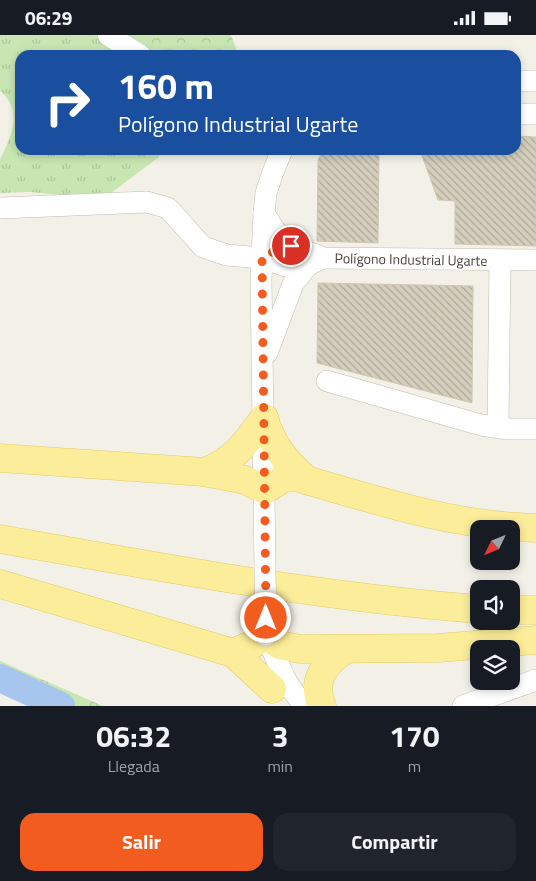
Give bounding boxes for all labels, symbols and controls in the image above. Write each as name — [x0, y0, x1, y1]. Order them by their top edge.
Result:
text: 06:29 — [25, 3, 72, 32]
text: 160 m — [118, 59, 214, 113]
icon: right — [35, 70, 100, 135]
text: Polígono Industrial Ugarte — [118, 107, 358, 141]
pin — [270, 225, 312, 267]
icon: arrive — [277, 232, 305, 260]
street label: Polígono Industrial Ugarte — [334, 247, 488, 271]
north arrow — [470, 520, 520, 570]
map controls — [470, 520, 520, 690]
button: sound — [470, 580, 520, 630]
position arrow — [239, 591, 291, 643]
button: layers — [470, 640, 520, 690]
text: 06:32 — [96, 713, 171, 759]
text: 3 — [272, 713, 289, 759]
text: 170 — [389, 713, 440, 759]
text: Llegada — [108, 754, 160, 778]
text: min — [267, 754, 293, 778]
text: m — [408, 754, 421, 778]
button: Salir — [20, 813, 263, 871]
button: Compartir — [273, 813, 516, 871]

